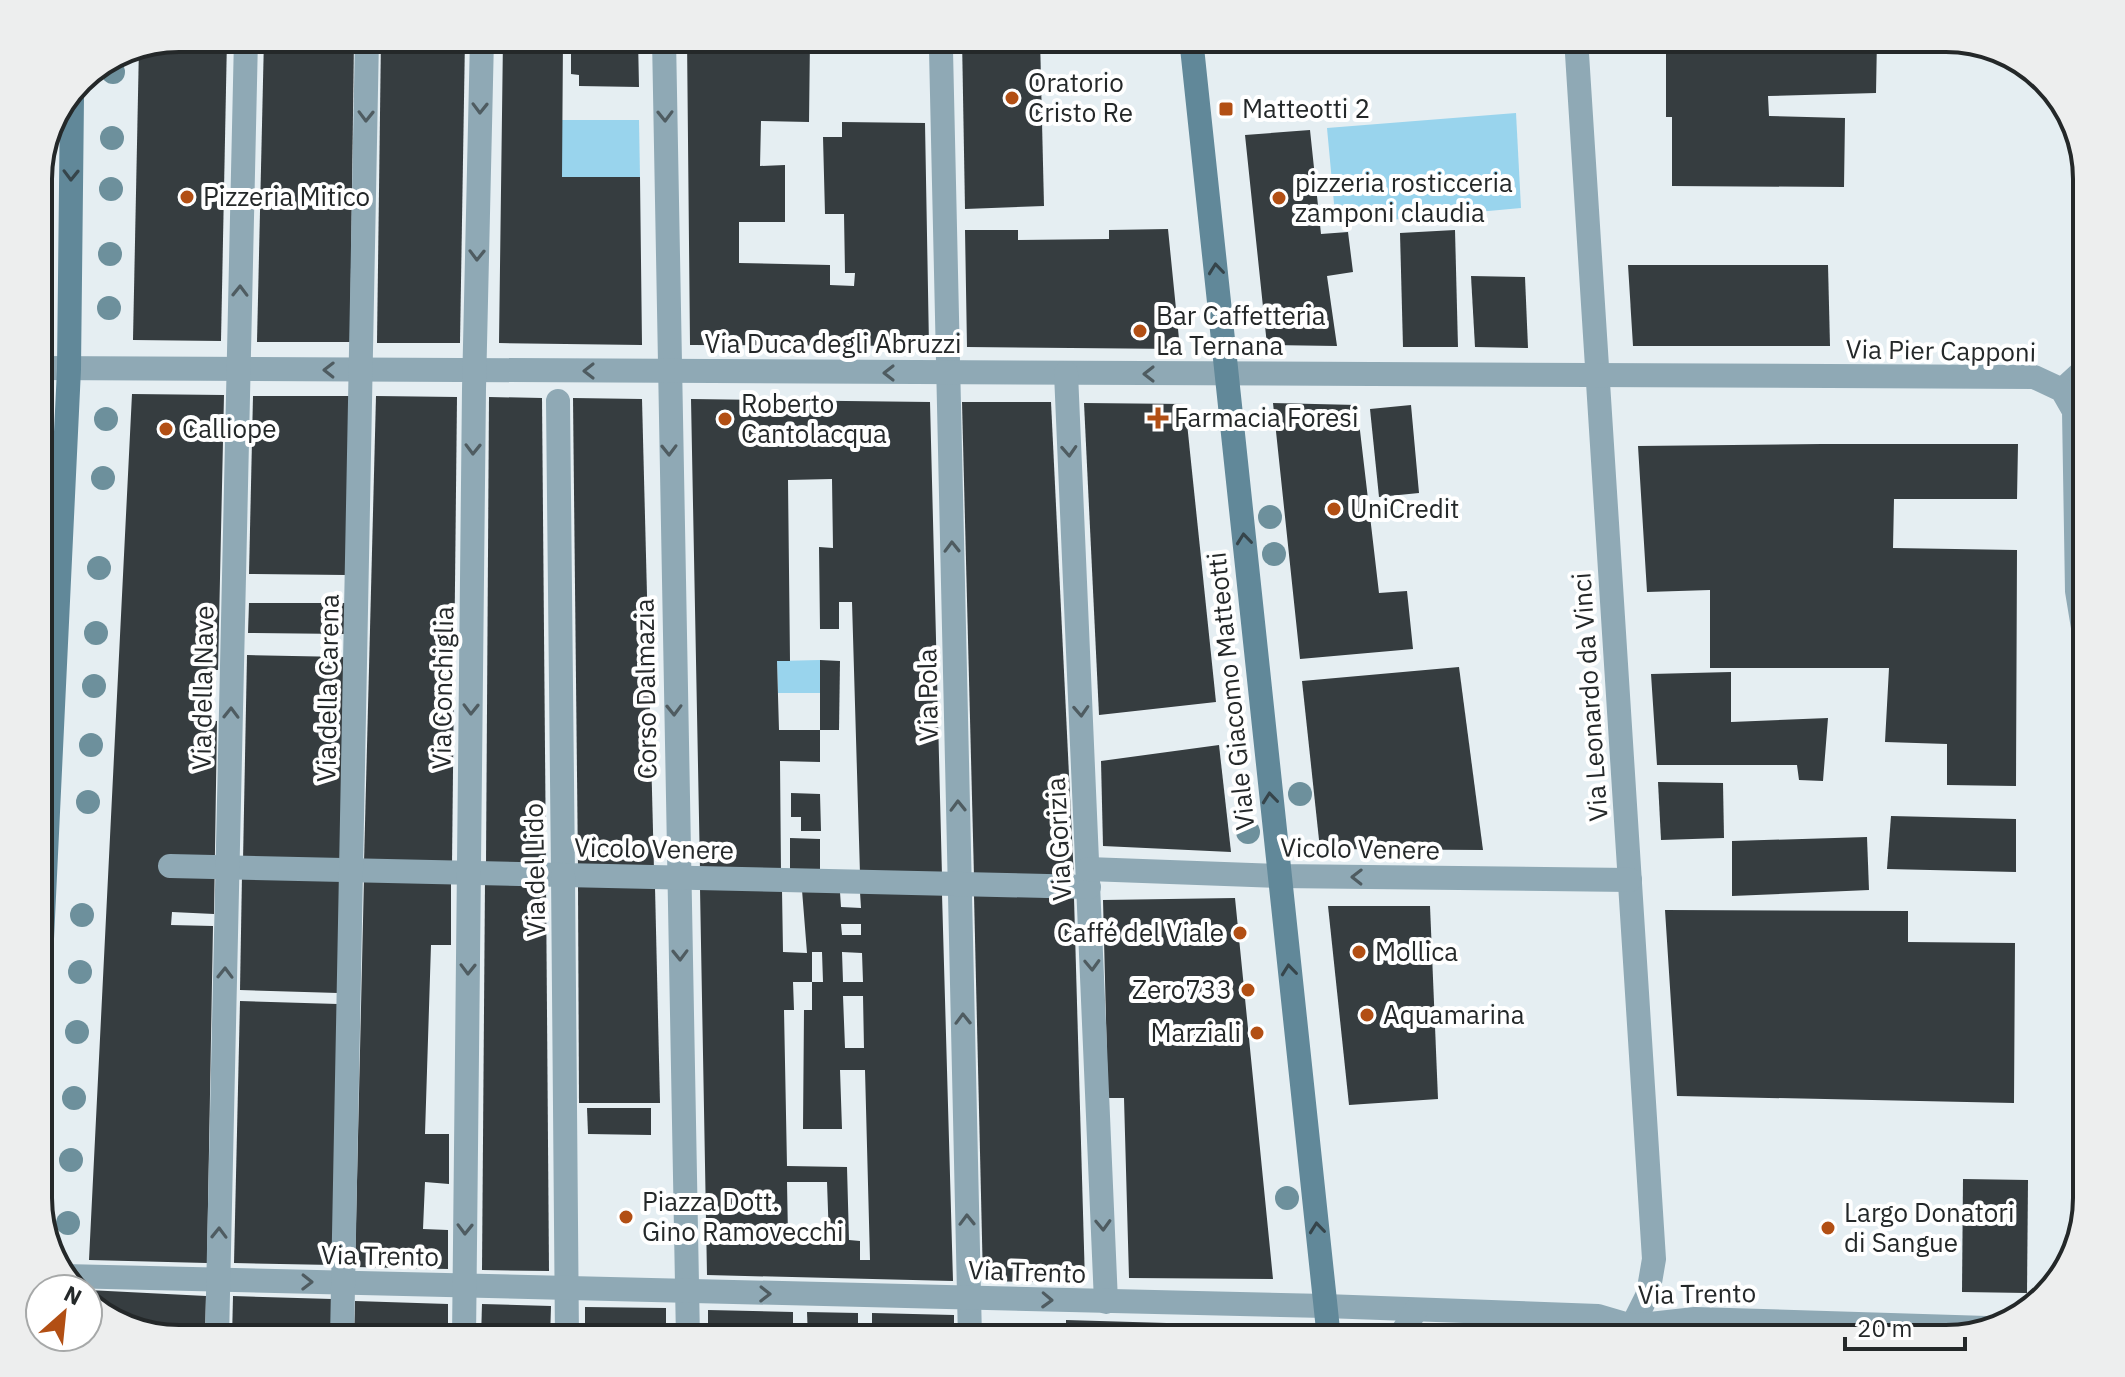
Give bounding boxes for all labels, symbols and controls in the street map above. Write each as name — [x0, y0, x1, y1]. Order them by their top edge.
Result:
place label: Oratorio Cristo Re — [1028, 65, 1133, 129]
marker: Oratorio Cristo Re — [1003, 89, 1021, 107]
place label: Matteotti 2 — [1242, 91, 1370, 125]
marker: Matteotti 2 — [1217, 100, 1235, 118]
one-way arrow — [472, 102, 489, 115]
one-way arrow — [357, 110, 375, 123]
one-way arrow — [656, 110, 673, 123]
place label: pizzeria rosticceria zamponi claudia — [1295, 165, 1513, 229]
one-way arrow — [62, 169, 80, 182]
place label: Pizzeria Mitico — [203, 179, 370, 213]
marker: Pizzeria Mitico — [178, 188, 196, 206]
marker: pizzeria rosticceria zamponi claudia — [1270, 189, 1288, 207]
one-way arrow — [468, 249, 486, 262]
one-way arrow — [1207, 262, 1224, 275]
one-way arrow — [231, 284, 249, 297]
place label: Bar Caffetteria La Ternana — [1156, 298, 1326, 362]
marker: Bar Caffetteria La Ternana — [1131, 322, 1149, 340]
street label: Via Duca degli Abruzzi — [704, 326, 962, 360]
street label: Via Pier Capponi — [1845, 331, 2037, 369]
one-way arrow — [322, 361, 335, 379]
one-way arrow — [582, 362, 595, 380]
one-way arrow — [882, 364, 895, 381]
one-way arrow — [1142, 365, 1155, 383]
place label: Roberto Cantolacqua — [741, 386, 887, 450]
place label: Farmacia Foresi — [1174, 400, 1358, 434]
marker: Farmacia Foresi — [1149, 409, 1167, 427]
marker: Roberto Cantolacqua — [716, 410, 734, 428]
place label: Calliope — [182, 411, 276, 445]
marker: Calliope — [157, 420, 175, 438]
one-way arrow — [465, 443, 482, 456]
one-way arrow — [660, 444, 678, 457]
one-way arrow — [1061, 445, 1078, 458]
place label: UniCredit — [1350, 491, 1459, 525]
marker: UniCredit — [1325, 500, 1343, 518]
one-way arrow — [1236, 533, 1253, 546]
one-way arrow — [944, 540, 961, 553]
street label: Viale Giacomo Matteotti — [1199, 550, 1262, 832]
street label: Via Leonardo da Vinci — [1563, 571, 1615, 823]
street label: Via della Carena — [308, 594, 346, 782]
street label: Corso Dalmazia — [626, 598, 664, 780]
street label: Via della Nave — [184, 605, 220, 771]
street label: Via Conchiglia — [424, 606, 460, 770]
street label: Via Pola — [909, 648, 945, 742]
one-way arrow — [462, 703, 479, 716]
one-way arrow — [666, 704, 683, 717]
one-way arrow — [1073, 705, 1090, 718]
one-way arrow — [222, 706, 239, 719]
street label: Via Gorizia — [1038, 776, 1078, 902]
one-way arrow — [1262, 791, 1279, 804]
one-way arrow — [949, 799, 967, 812]
street label: Via del Lido — [516, 803, 552, 937]
street label: Vicolo Venere — [574, 830, 734, 866]
street label: Vicolo Venere — [1280, 830, 1440, 866]
one-way arrow — [1350, 868, 1363, 886]
place label: Caffé del Viale — [1057, 915, 1224, 949]
marker: Caffé del Viale — [1231, 924, 1249, 942]
place label: Mollica — [1375, 934, 1458, 968]
marker: Mollica — [1350, 943, 1368, 961]
one-way arrow — [671, 949, 688, 962]
one-way arrow — [1084, 959, 1101, 972]
one-way arrow — [459, 963, 476, 976]
one-way arrow — [1280, 963, 1297, 976]
one-way arrow — [216, 966, 234, 979]
place label: Zero733 — [1132, 972, 1232, 1006]
marker: Zero733 — [1239, 981, 1257, 999]
place label: Aquamarina — [1383, 997, 1525, 1031]
marker: Aquamarina — [1358, 1006, 1376, 1024]
one-way arrow — [954, 1012, 971, 1025]
place label: Marziali — [1150, 1015, 1241, 1049]
marker: Marziali — [1248, 1024, 1266, 1042]
place label: Piazza Dott. Gino Ramovecchi — [642, 1184, 843, 1248]
place label: Largo Donatori di Sangue — [1844, 1195, 2014, 1259]
marker: Piazza Dott. Gino Ramovecchi — [617, 1208, 635, 1226]
one-way arrow — [958, 1213, 976, 1226]
one-way arrow — [1094, 1219, 1111, 1232]
marker: Largo Donatori di Sangue — [1819, 1219, 1837, 1237]
one-way arrow — [1308, 1221, 1325, 1234]
one-way arrow — [456, 1223, 473, 1236]
one-way arrow — [210, 1226, 228, 1239]
street label: Via Trento — [321, 1237, 439, 1273]
street label: Via Trento — [967, 1252, 1087, 1290]
north arrow — [24, 1273, 104, 1353]
one-way arrow — [301, 1274, 314, 1291]
street label: Via Trento — [1638, 1275, 1756, 1311]
text: N — [60, 1278, 87, 1311]
one-way arrow — [759, 1285, 772, 1302]
one-way arrow — [1041, 1291, 1054, 1309]
scale bar — [1845, 1301, 1965, 1351]
text: 20 m — [1857, 1312, 1912, 1344]

